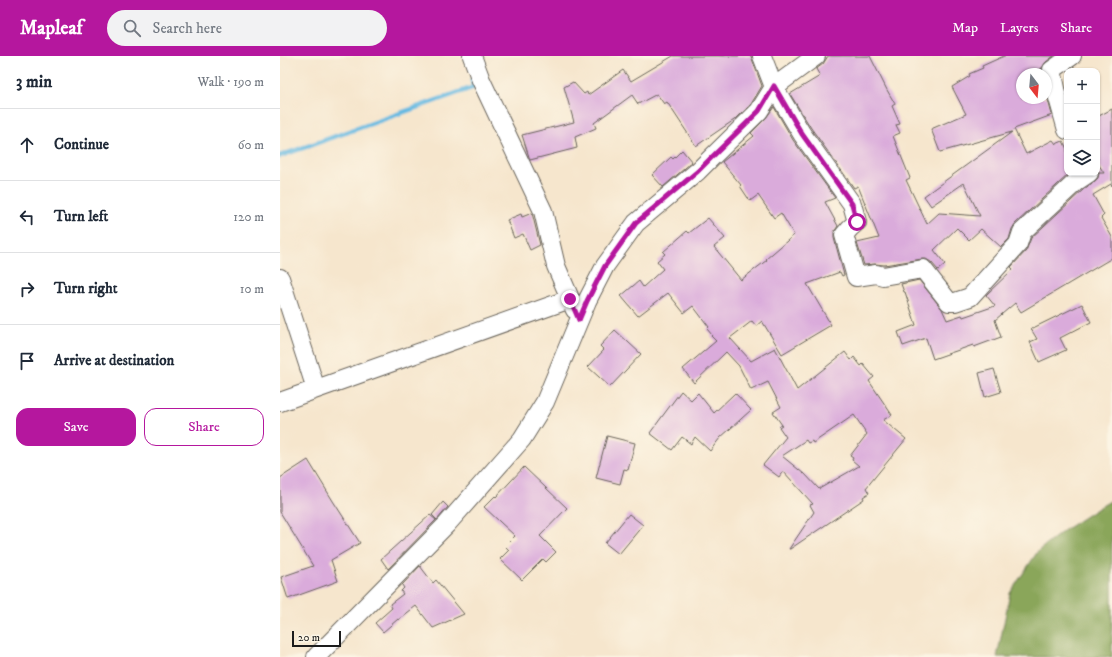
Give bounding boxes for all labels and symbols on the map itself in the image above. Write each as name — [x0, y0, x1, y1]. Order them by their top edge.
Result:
north arrow — [1016, 68, 1052, 104]
route start — [848, 213, 866, 231]
route end — [561, 290, 579, 308]
scale bar — [292, 629, 341, 648]

